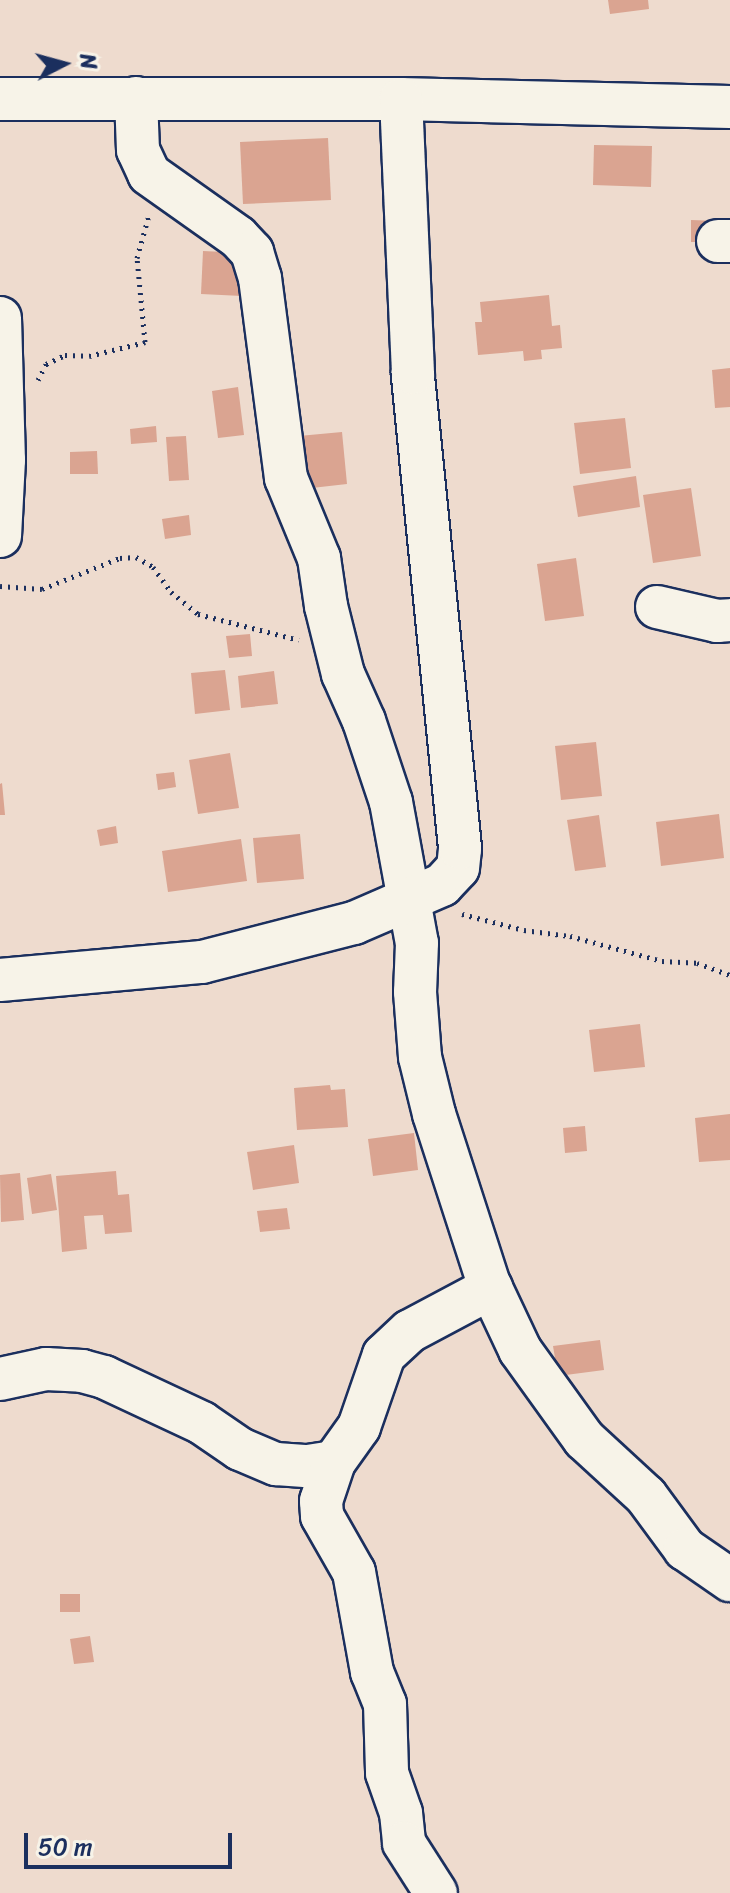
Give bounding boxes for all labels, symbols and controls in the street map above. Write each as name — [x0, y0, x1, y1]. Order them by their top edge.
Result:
north arrow — [24, 24, 104, 104]
text: N — [68, 52, 109, 71]
scale bar — [28, 1817, 236, 1867]
text: 50 m — [38, 1826, 93, 1868]

